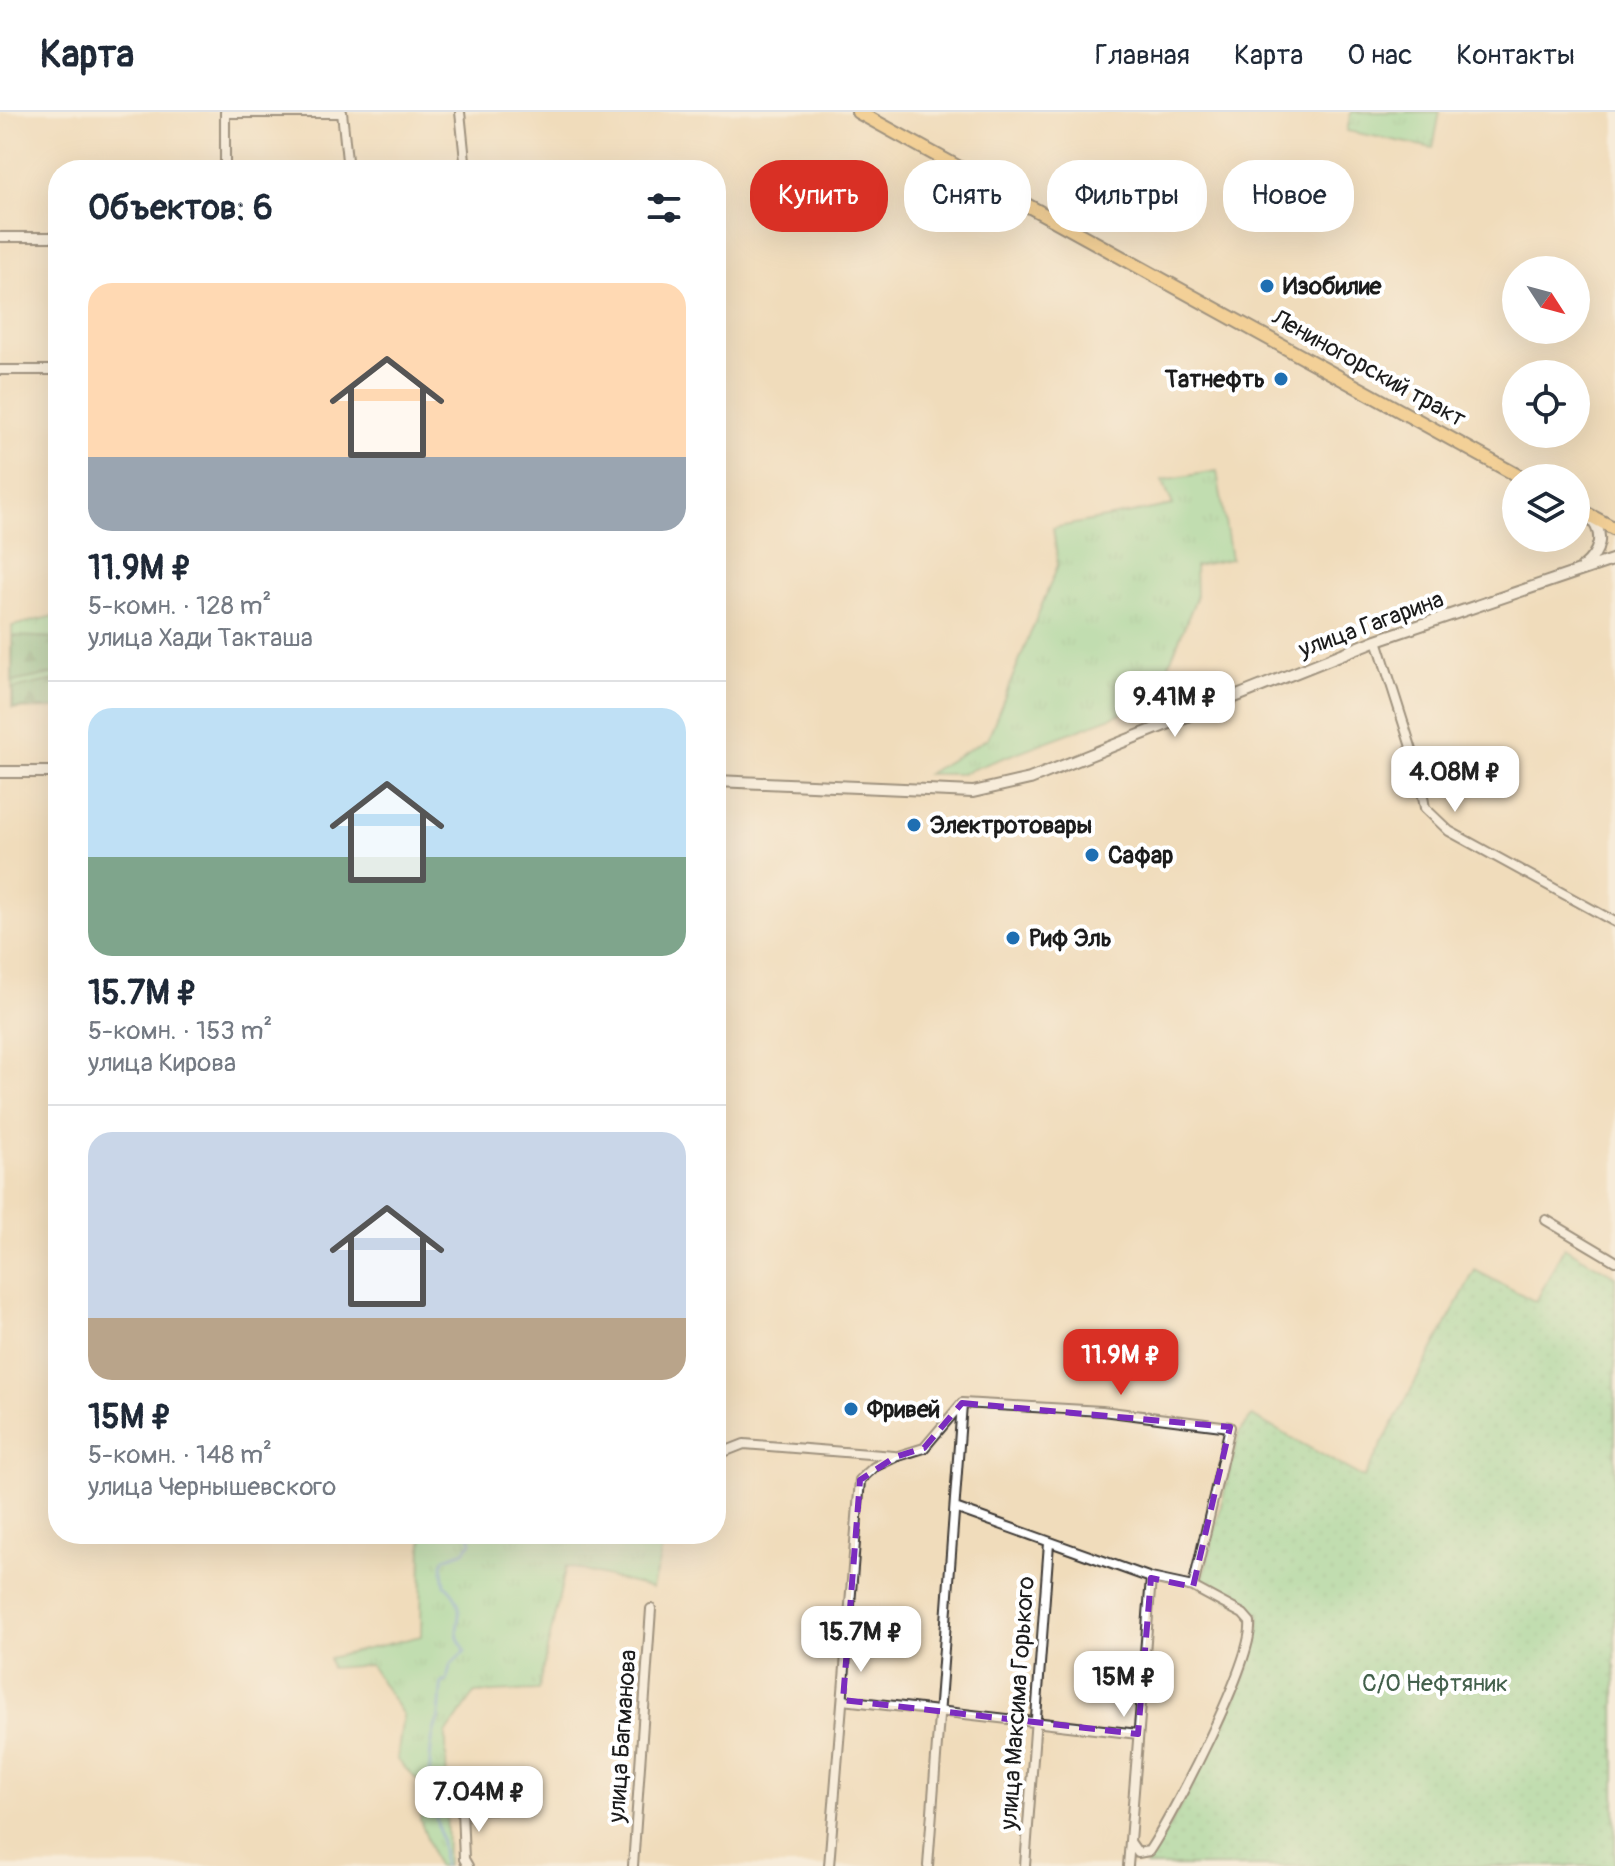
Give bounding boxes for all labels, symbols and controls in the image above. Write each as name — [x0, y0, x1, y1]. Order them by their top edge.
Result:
text: Карта — [40, 31, 134, 79]
text: Главная — [1095, 38, 1190, 73]
text: Карта — [1234, 38, 1303, 73]
text: О нас — [1347, 38, 1412, 73]
text: Контакты — [1456, 38, 1575, 73]
chip: Купить — [750, 160, 888, 232]
chip: Снять — [904, 160, 1031, 232]
chip: Фильтры — [1047, 160, 1207, 232]
chip: Новое — [1223, 160, 1354, 232]
icon: filters — [642, 186, 686, 230]
text: Объектов: 6 — [88, 187, 273, 230]
north arrow — [1502, 256, 1590, 344]
map controls — [1502, 256, 1590, 552]
place label: Изобилие — [1283, 272, 1383, 301]
marker: Изобилие — [1258, 277, 1276, 295]
street label: Лениногорский тракт — [1266, 303, 1471, 434]
icon: home — [315, 335, 459, 479]
button: locate — [1502, 360, 1590, 448]
place label: Татнефть — [1164, 365, 1265, 394]
marker: Татнефть — [1272, 370, 1290, 388]
button: layers — [1502, 464, 1590, 552]
text: 11.9M ₽ — [88, 547, 192, 590]
street label: улица Гагарина — [1294, 585, 1448, 664]
text: 5-комн. · 128 m² — [88, 590, 271, 622]
text: улица Хади Такташа — [88, 622, 313, 654]
pin: 9.41M ₽ — [1101, 671, 1249, 739]
text: 9.41M ₽ — [1133, 681, 1217, 713]
pin: 4.08M ₽ — [1381, 746, 1529, 814]
text: 4.08M ₽ — [1409, 756, 1501, 788]
icon: home — [315, 760, 459, 904]
place label: Электротовары — [930, 811, 1092, 840]
marker: Электротовары — [905, 816, 923, 834]
place label: Сафар — [1108, 841, 1173, 870]
marker: Сафар — [1083, 846, 1101, 864]
place label: Риф Эль — [1029, 924, 1112, 953]
marker: Риф Эль — [1004, 929, 1022, 947]
text: 15.7M ₽ — [88, 972, 197, 1015]
text: 5-комн. · 153 m² — [88, 1015, 272, 1047]
text: улица Кирова — [88, 1047, 236, 1079]
icon: home — [315, 1184, 459, 1328]
pin: 11.9M ₽ — [1047, 1329, 1195, 1397]
text: 11.9M ₽ — [1081, 1339, 1161, 1371]
place label: Фривей — [866, 1395, 940, 1424]
text: 15M ₽ — [88, 1396, 172, 1439]
marker: Фривей — [842, 1400, 860, 1418]
text: 5-комн. · 148 m² — [88, 1439, 272, 1471]
text: улица Чернышевского — [88, 1471, 336, 1503]
street label: улица Максима Горького — [994, 1575, 1041, 1832]
pin: 15.7M ₽ — [787, 1606, 935, 1674]
text: 15.7M ₽ — [819, 1616, 903, 1648]
street label: улица Багманова — [602, 1648, 643, 1825]
pin: 15M ₽ — [1068, 1651, 1180, 1719]
text: 15M ₽ — [1092, 1661, 1156, 1693]
park label: С/О Нефтяник — [1362, 1669, 1508, 1698]
pin: 7.04M ₽ — [405, 1766, 553, 1834]
text: 7.04M ₽ — [433, 1776, 525, 1808]

